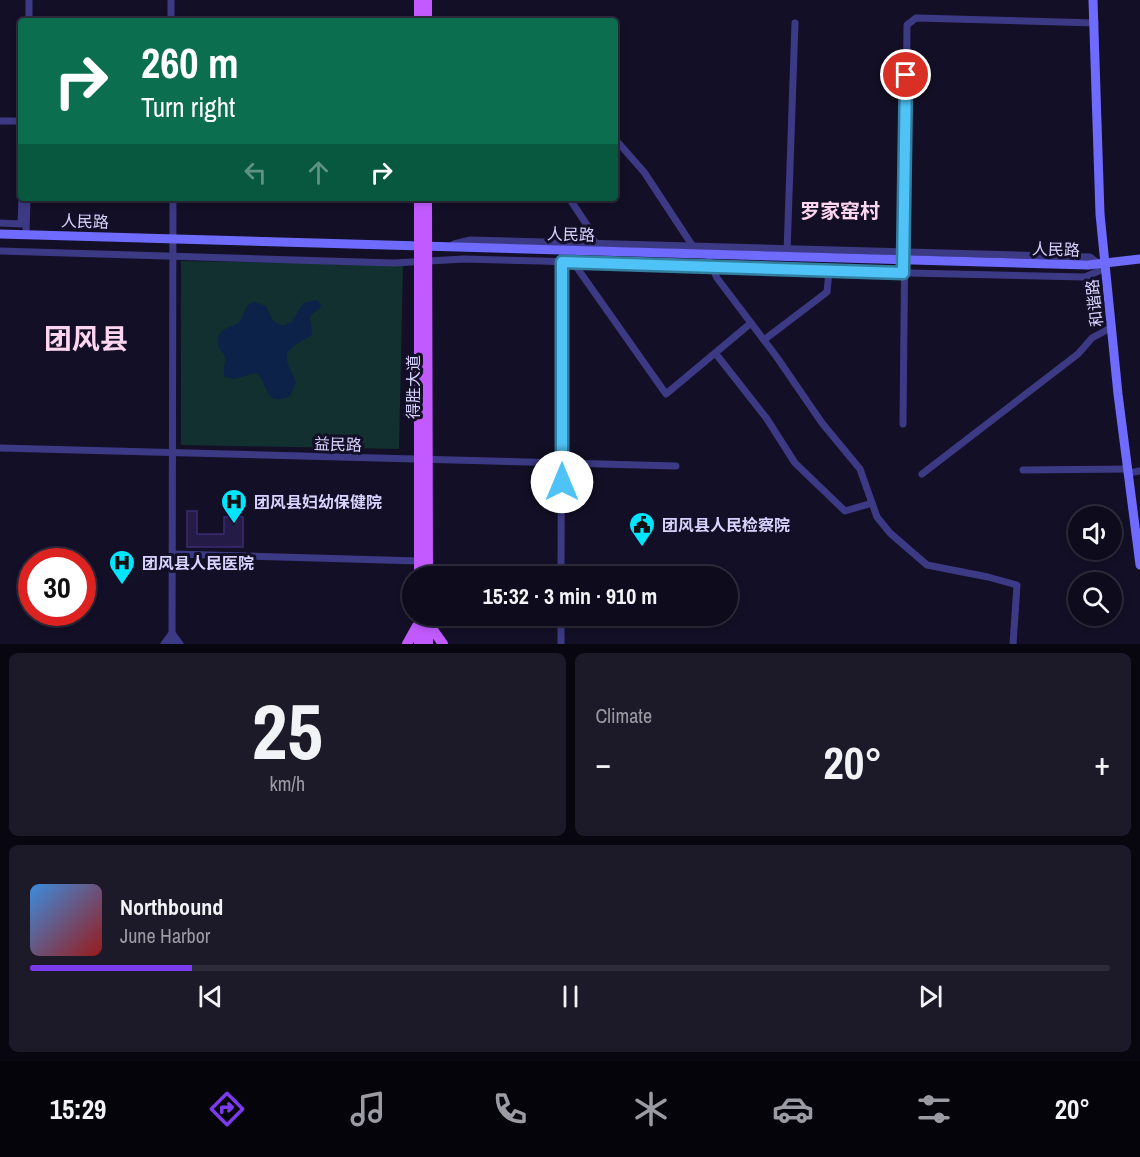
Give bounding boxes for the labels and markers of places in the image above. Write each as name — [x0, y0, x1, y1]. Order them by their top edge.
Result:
pin — [880, 49, 931, 100]
hospital icon: 团风县妇幼保健院 — [219, 487, 249, 525]
place label: 团风县妇幼保健院 — [254, 491, 382, 513]
public building icon: 团风县人民检察院 — [627, 510, 657, 548]
place label: 团风县人民检察院 — [662, 514, 790, 536]
hospital icon: 团风县人民医院 — [107, 548, 137, 586]
place label: 团风县人民医院 — [142, 552, 254, 574]

